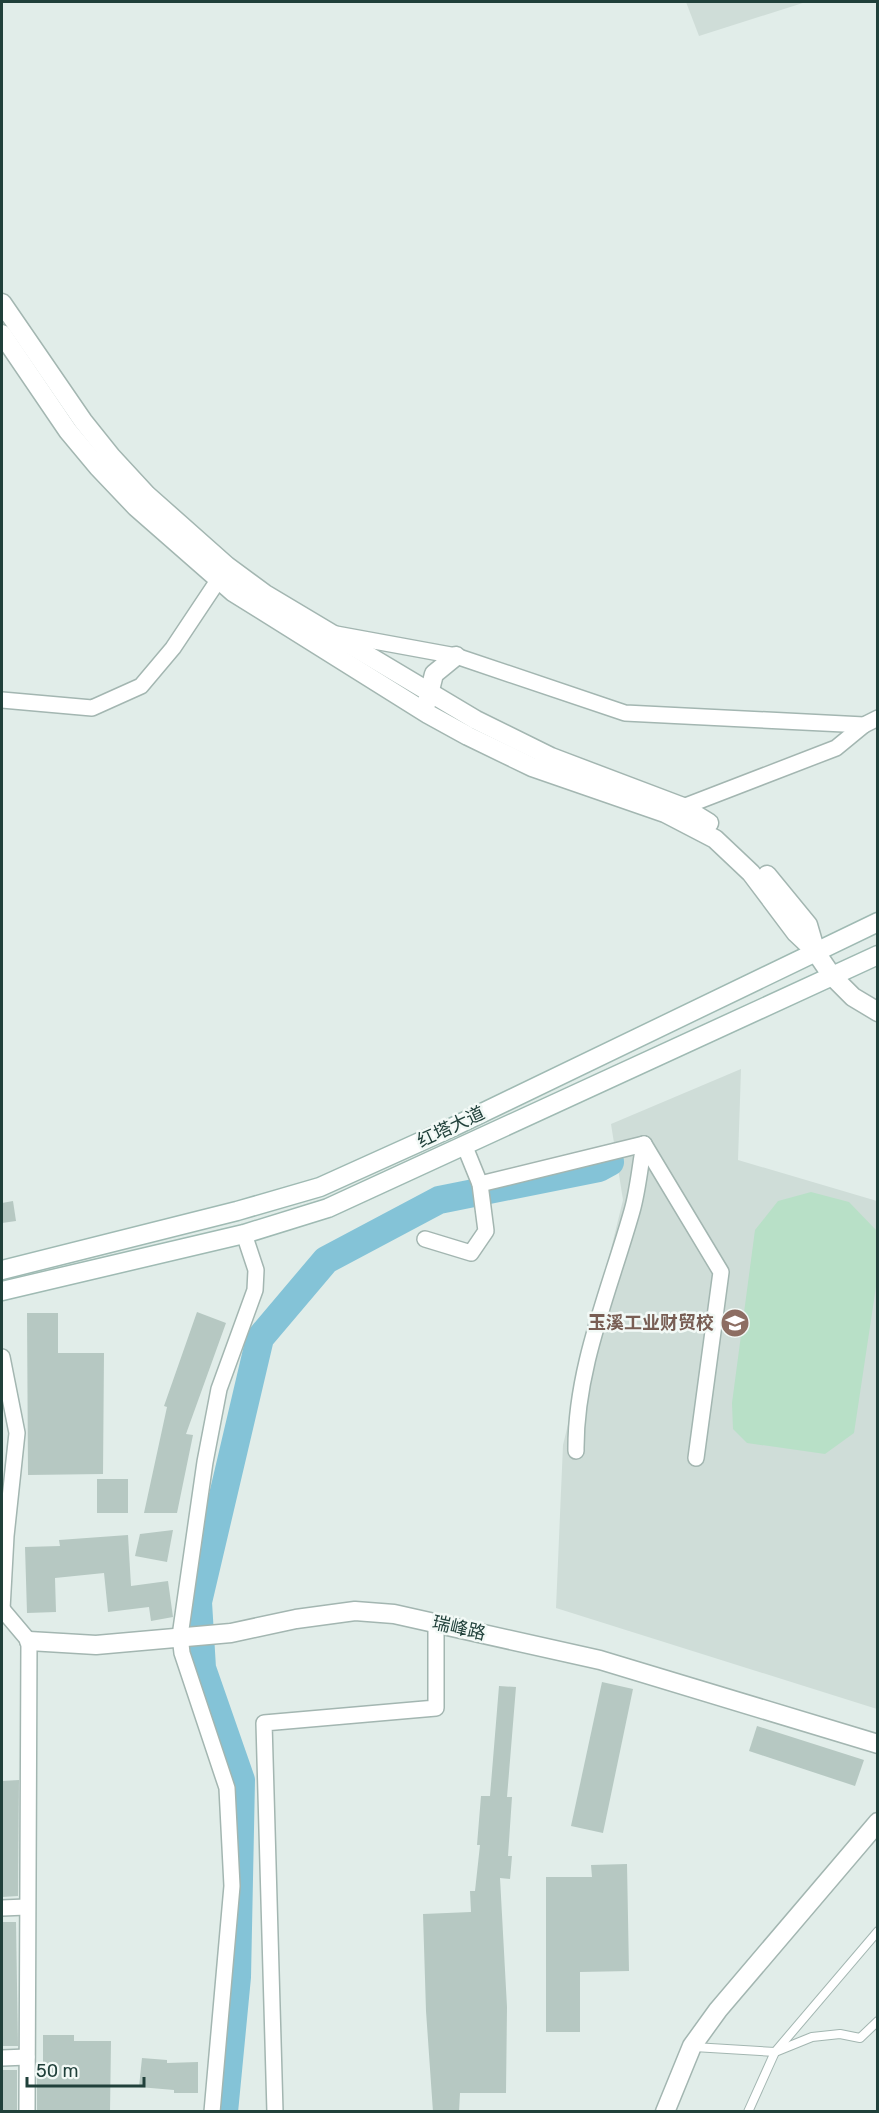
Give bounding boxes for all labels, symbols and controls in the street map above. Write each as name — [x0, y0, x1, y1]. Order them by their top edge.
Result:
street label: 红塔大道 — [414, 1102, 488, 1152]
school or university icon: 玉溪工业财贸校 — [719, 1307, 751, 1339]
place label: 玉溪工业财贸校 — [588, 1312, 714, 1334]
street label: 瑞峰路 — [430, 1611, 488, 1645]
scale bar — [27, 2050, 144, 2088]
text: 50 m — [36, 2060, 79, 2082]

